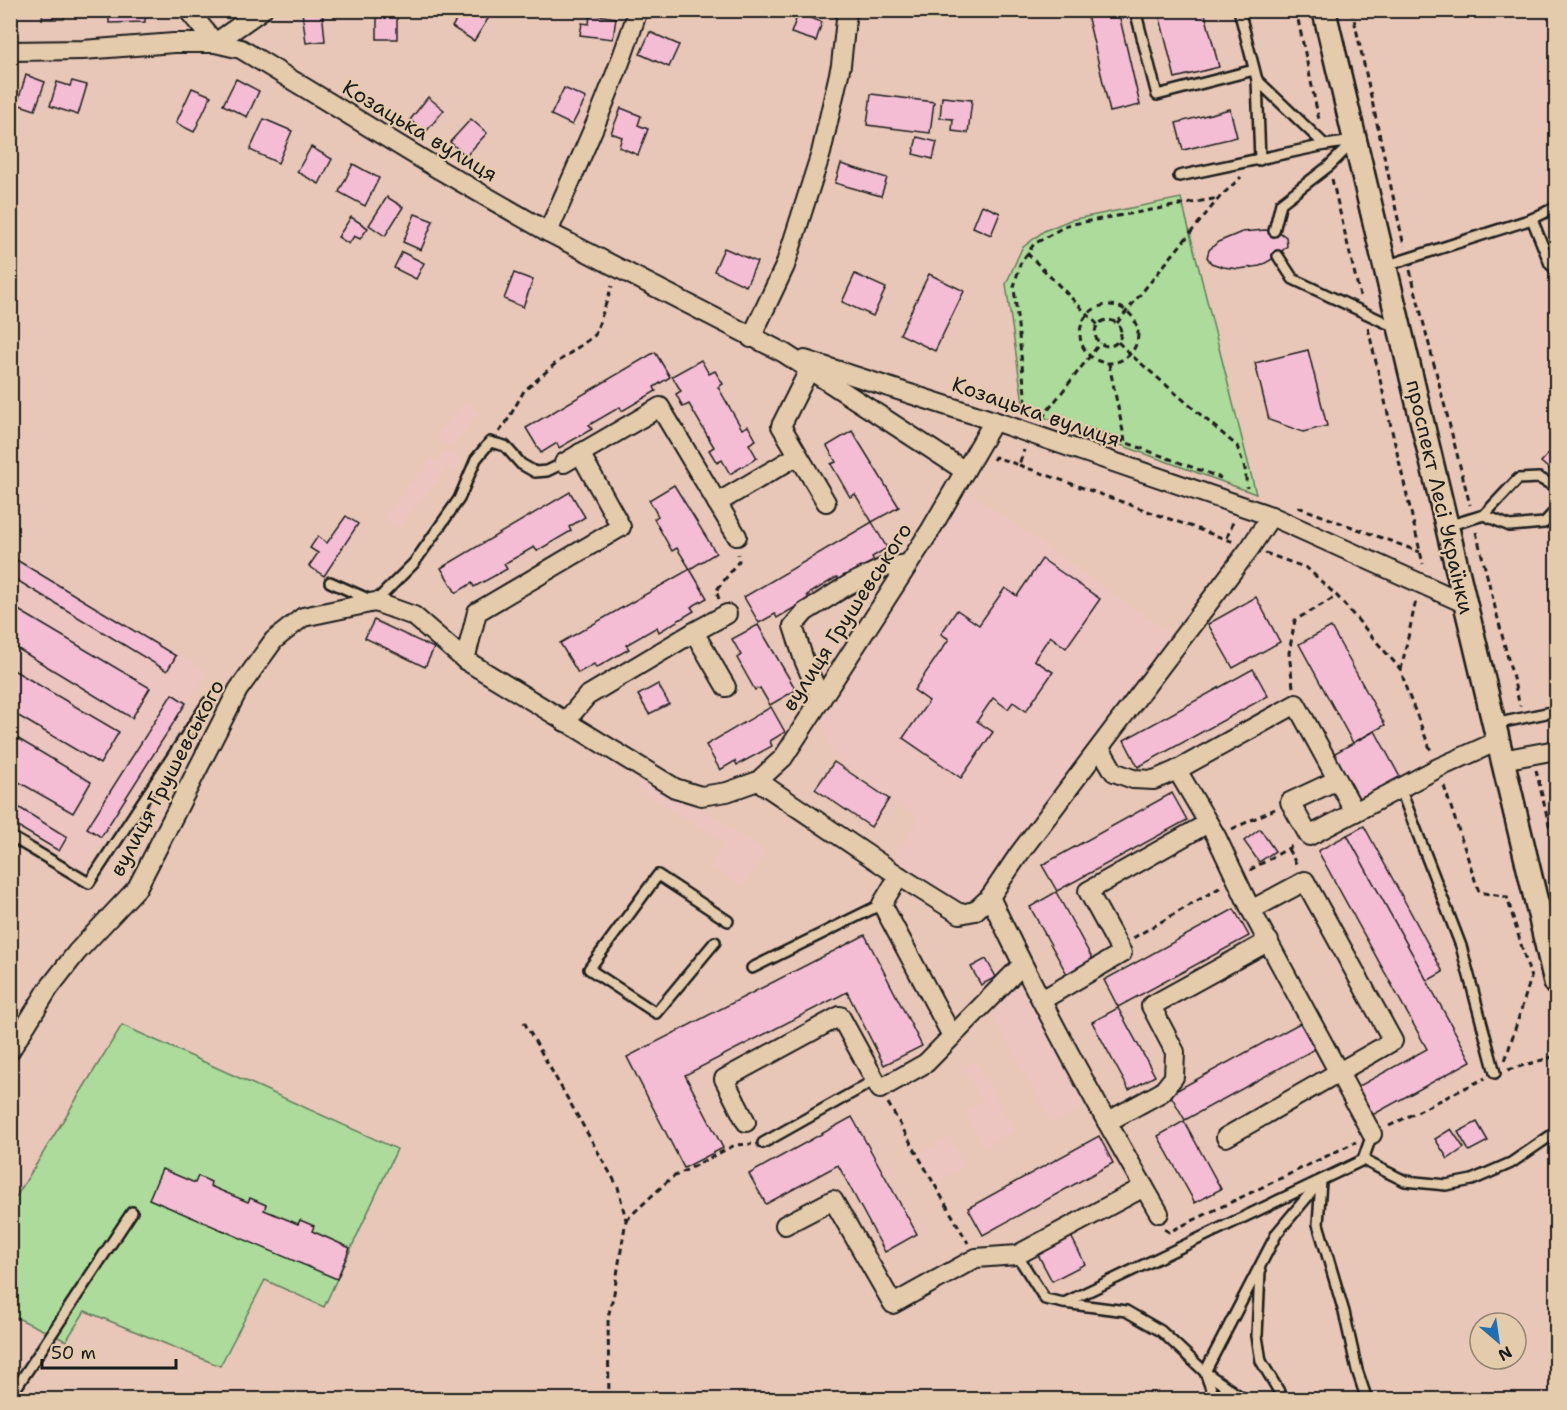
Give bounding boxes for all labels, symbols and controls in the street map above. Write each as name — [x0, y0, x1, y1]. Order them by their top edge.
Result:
street label: Козацька вулиця — [337, 74, 503, 188]
street label: Козацька вулиця — [948, 370, 1124, 454]
street label: проспект Лесі Українки — [1399, 377, 1481, 617]
street label: вулиця Грушевського — [776, 517, 918, 717]
street label: вулиця Грушевського — [103, 675, 231, 881]
north arrow — [1468, 1311, 1528, 1371]
scale bar — [42, 1332, 176, 1370]
text: 50 m — [51, 1341, 96, 1365]
text: N — [1494, 1341, 1516, 1366]

